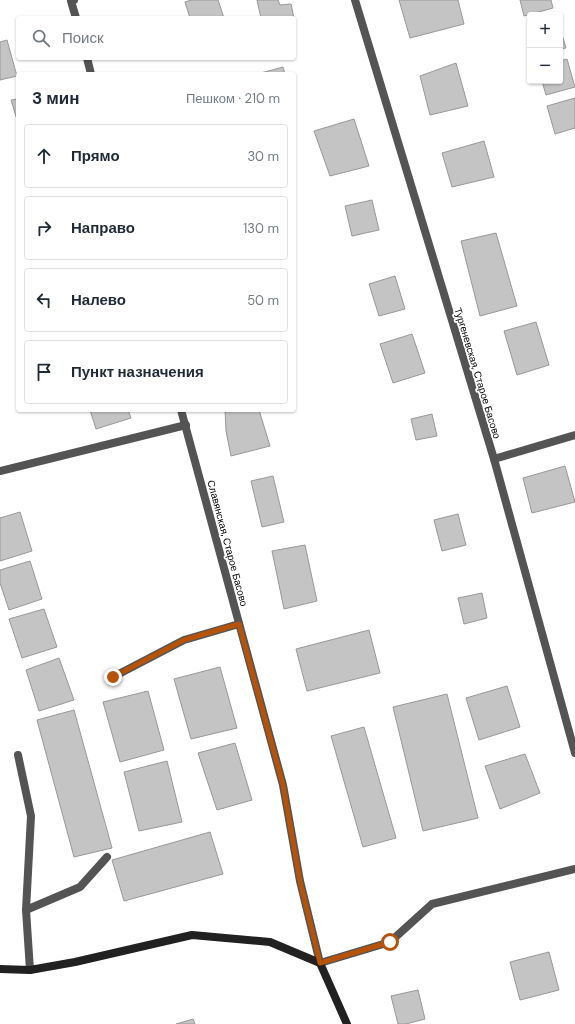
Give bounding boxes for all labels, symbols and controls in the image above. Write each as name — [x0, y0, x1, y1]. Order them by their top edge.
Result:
map controls — [527, 12, 563, 84]
button: + — [527, 12, 563, 48]
search box — [16, 16, 296, 60]
icon: search — [30, 27, 52, 49]
text: Поиск — [62, 28, 104, 48]
button: − — [527, 48, 563, 84]
text: 3 мин — [32, 87, 80, 109]
text: Пешком · 210 m — [186, 90, 280, 107]
icon: ahead — [33, 145, 55, 167]
text: Прямо — [71, 146, 120, 166]
text: 30 m — [247, 148, 279, 165]
icon: right — [33, 217, 55, 239]
text: Направо — [71, 218, 135, 238]
text: 130 m — [243, 220, 279, 237]
icon: left — [33, 289, 55, 311]
text: Налево — [71, 290, 126, 310]
text: 50 m — [247, 292, 279, 309]
street label: Тургеневская, Старое Басово — [451, 306, 504, 441]
icon: arrive — [33, 361, 55, 383]
text: Пункт назначения — [71, 362, 204, 382]
street label: Славянская, Старое Басово — [204, 479, 251, 608]
route end — [104, 668, 122, 686]
route start — [381, 933, 399, 951]

